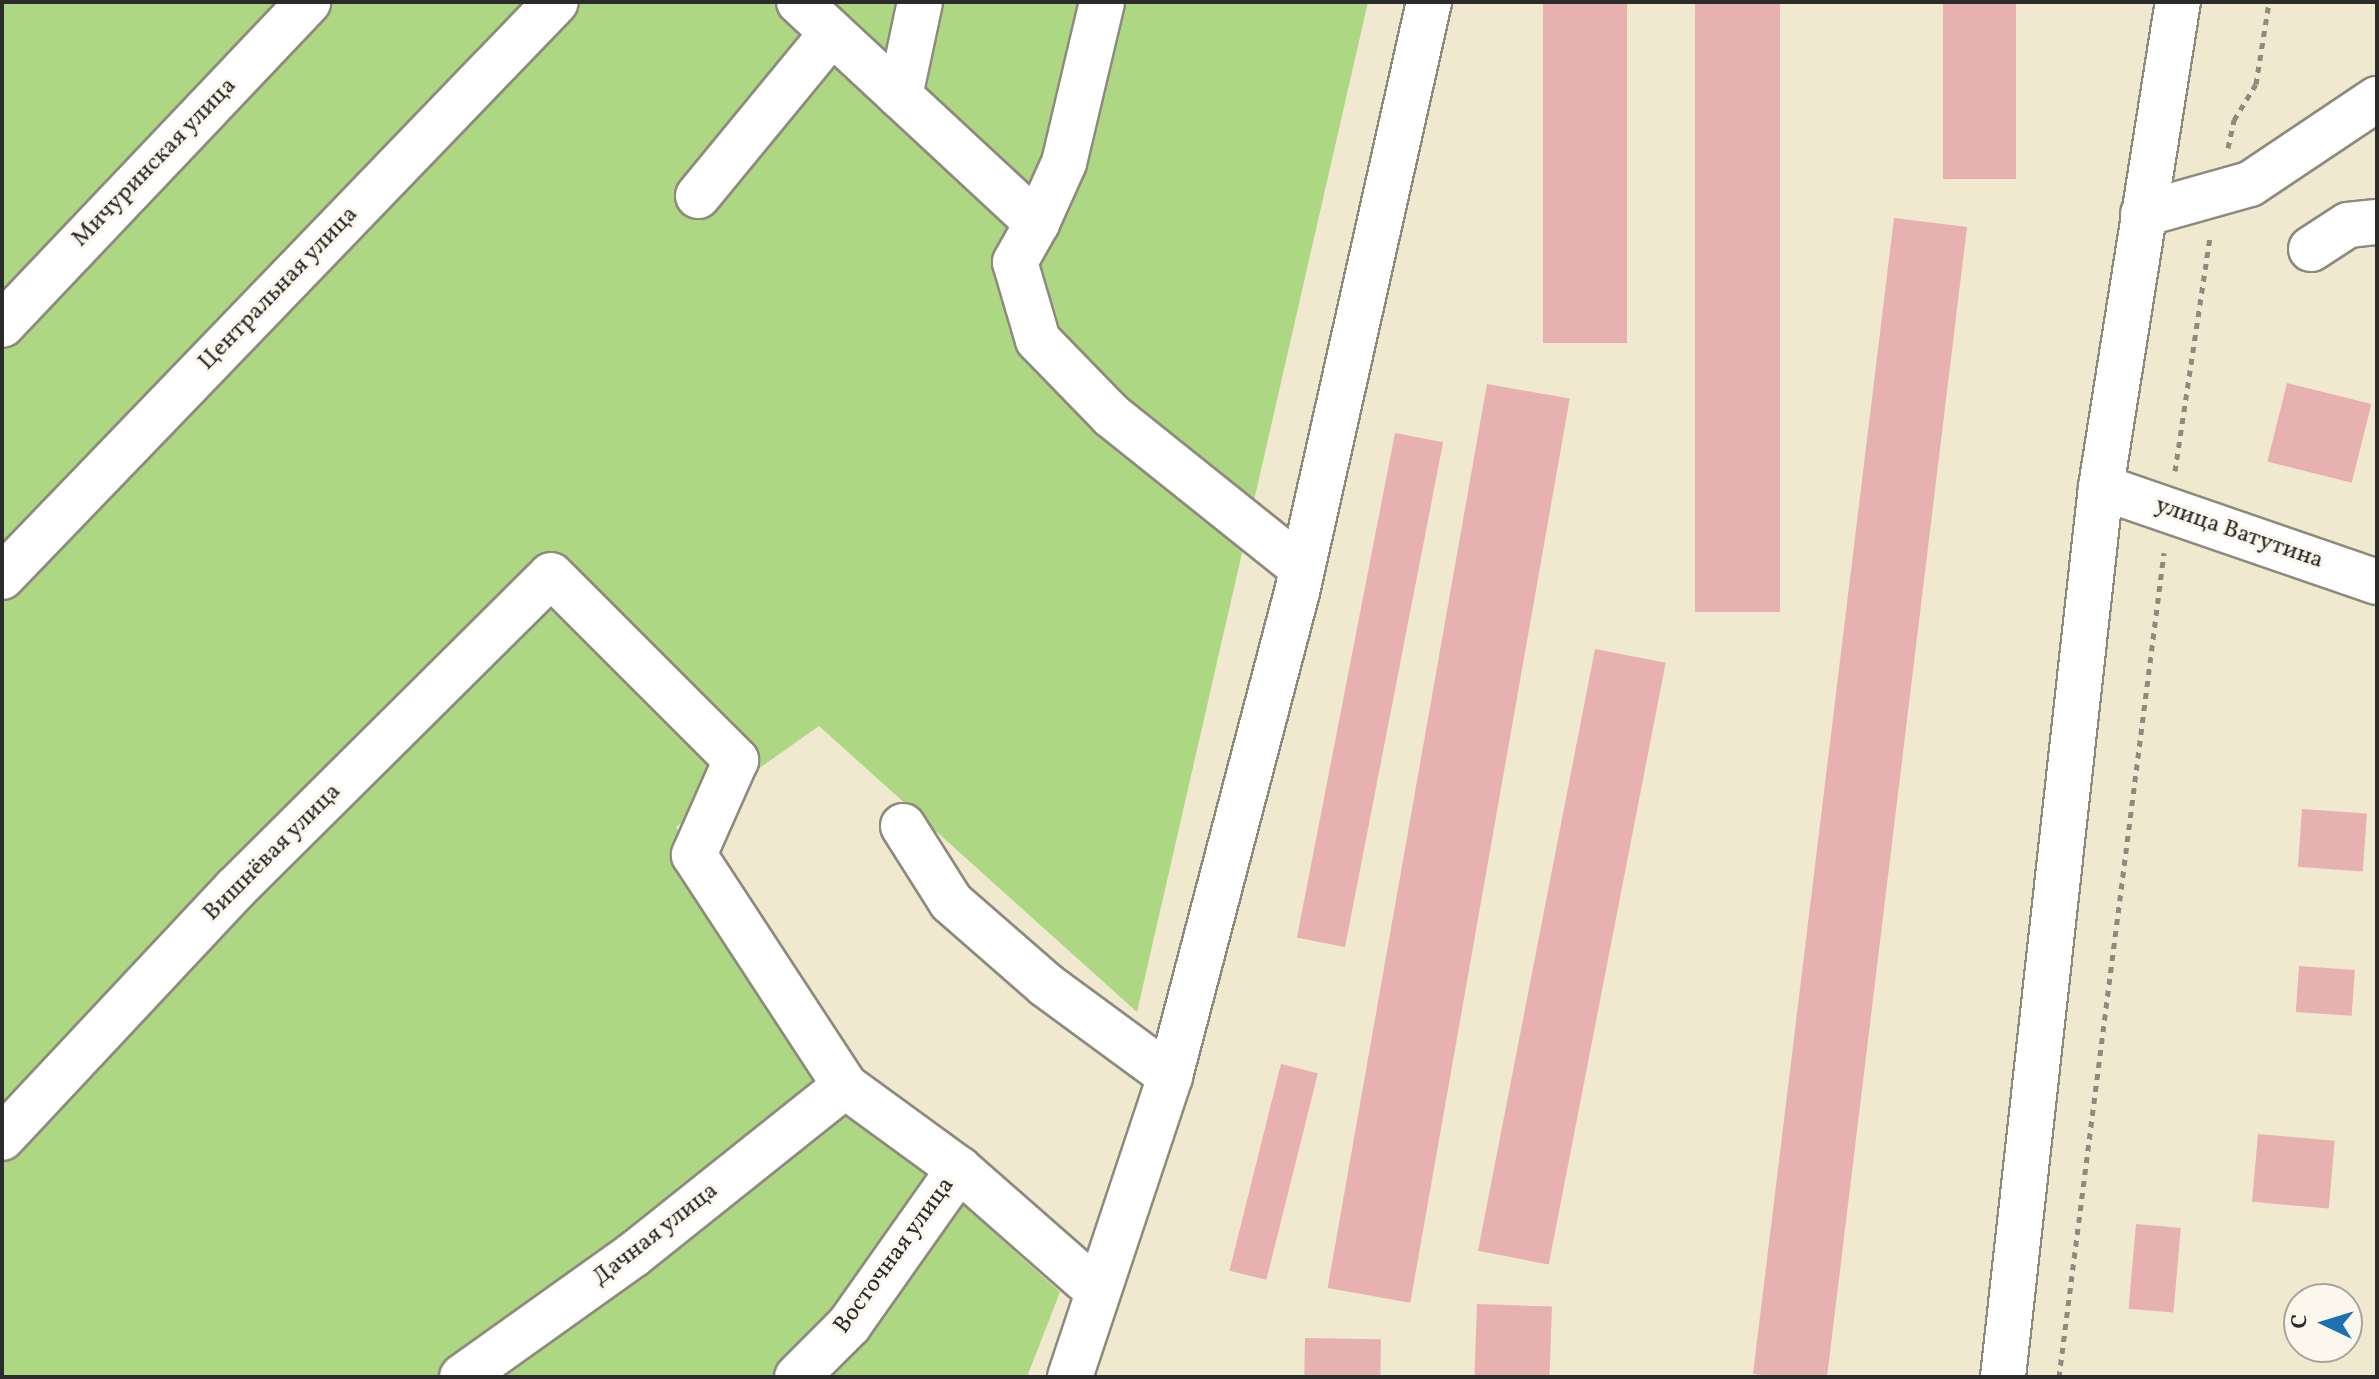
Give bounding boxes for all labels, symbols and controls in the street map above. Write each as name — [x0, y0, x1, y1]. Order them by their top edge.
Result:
street label: Мичуринская улица — [66, 72, 244, 254]
street label: Центральная улица — [193, 201, 365, 377]
street label: улица Ватутина — [2151, 492, 2327, 576]
street label: Вишнёвая улица — [198, 778, 348, 928]
street label: Восточная улица — [828, 1172, 962, 1340]
street label: Дачная улица — [587, 1177, 725, 1293]
north arrow — [2283, 1283, 2363, 1363]
text: С — [2285, 1313, 2317, 1330]

